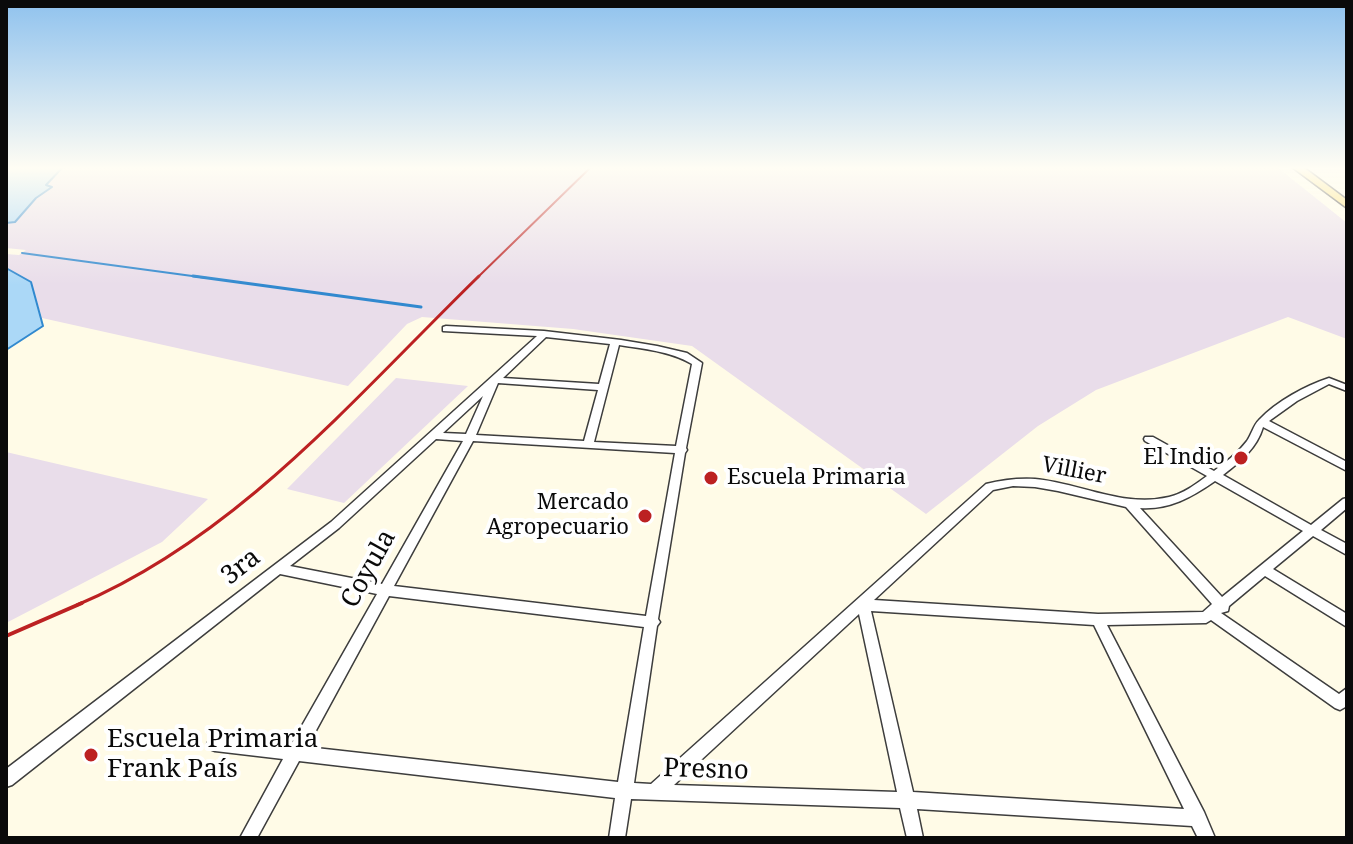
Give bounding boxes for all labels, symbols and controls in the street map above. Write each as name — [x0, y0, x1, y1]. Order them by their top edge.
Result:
place label: El Indio — [1143, 445, 1225, 471]
marker: El Indio — [1232, 449, 1250, 467]
street label: Villier — [1040, 452, 1108, 490]
place label: Escuela Primaria — [727, 465, 906, 491]
marker: Escuela Primaria — [702, 469, 720, 487]
place label: Mercado Agropecuario — [486, 490, 629, 542]
marker: Mercado Agropecuario — [636, 507, 654, 525]
street label: Coyula — [335, 525, 403, 613]
street label: 3ra — [215, 542, 267, 592]
place label: Escuela Primaria Frank País — [107, 724, 318, 786]
marker: Escuela Primaria Frank País — [82, 746, 100, 764]
street label: Presno — [663, 753, 749, 787]

